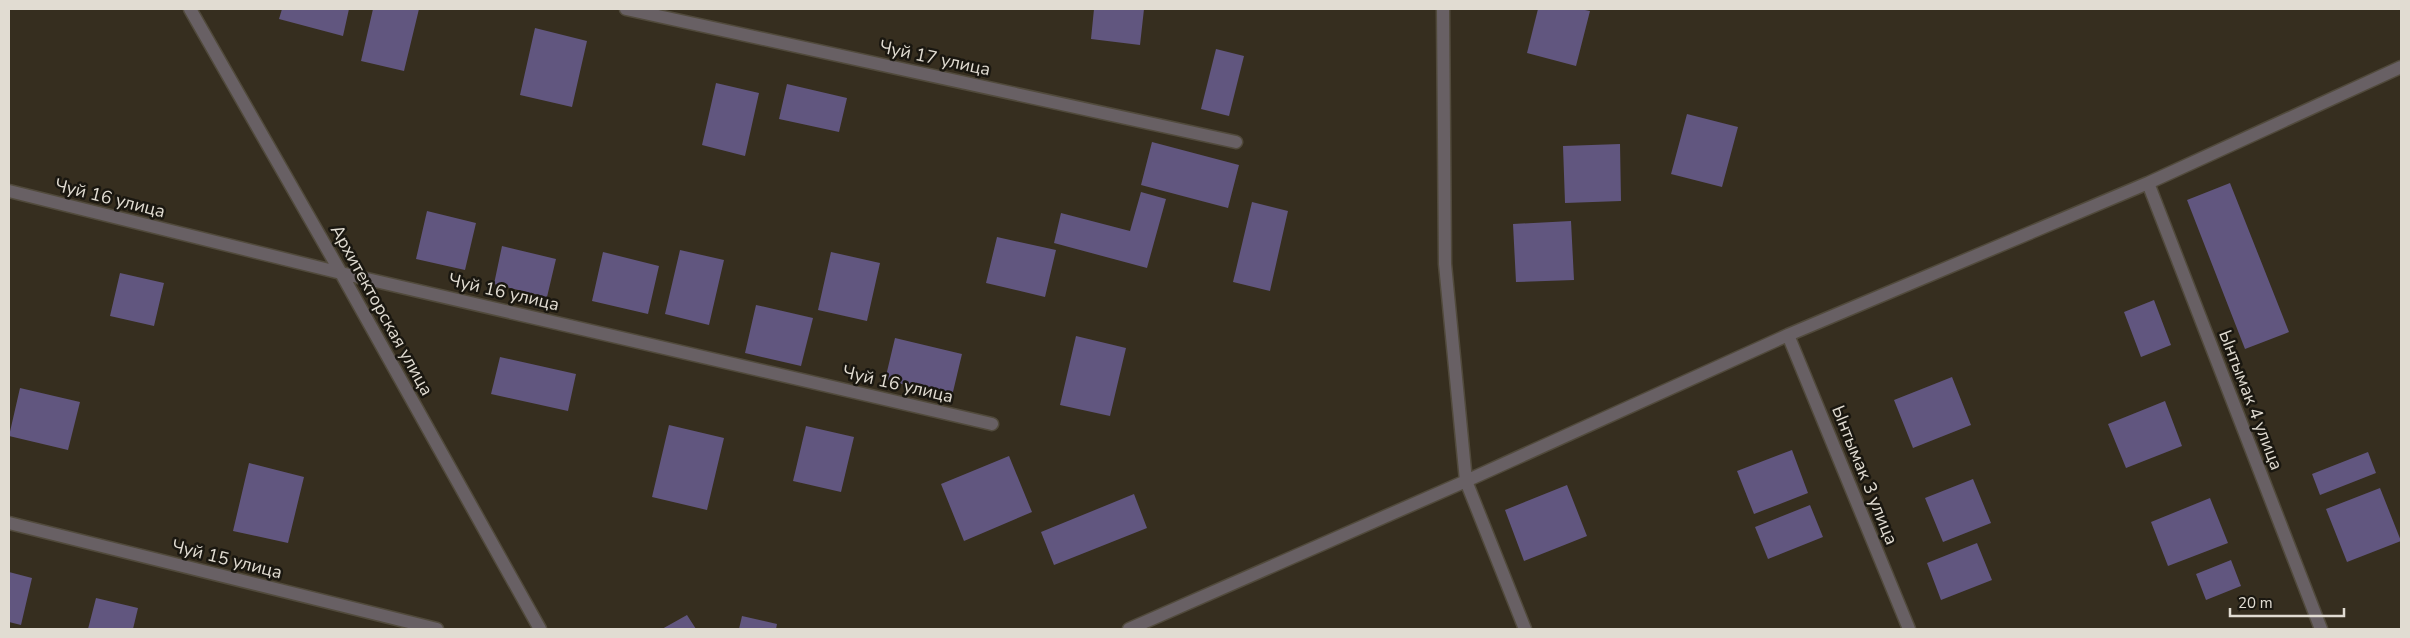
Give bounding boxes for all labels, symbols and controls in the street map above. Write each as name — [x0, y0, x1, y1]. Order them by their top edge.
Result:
street label: Чуй 17 улица — [877, 34, 993, 82]
street label: Чуй 16 улица — [52, 173, 168, 223]
street label: Архитекторская улица — [325, 220, 439, 400]
street label: Чуй 16 улица — [446, 268, 562, 316]
street label: Ынтымак 4 улица — [2213, 326, 2289, 474]
street label: Чуй 16 улица — [840, 360, 956, 408]
street label: Ынтымак 3 улица — [1826, 402, 1904, 548]
street label: Чуй 15 улица — [169, 534, 285, 584]
scale bar — [2230, 586, 2344, 618]
text: 20 m — [2238, 593, 2273, 613]

